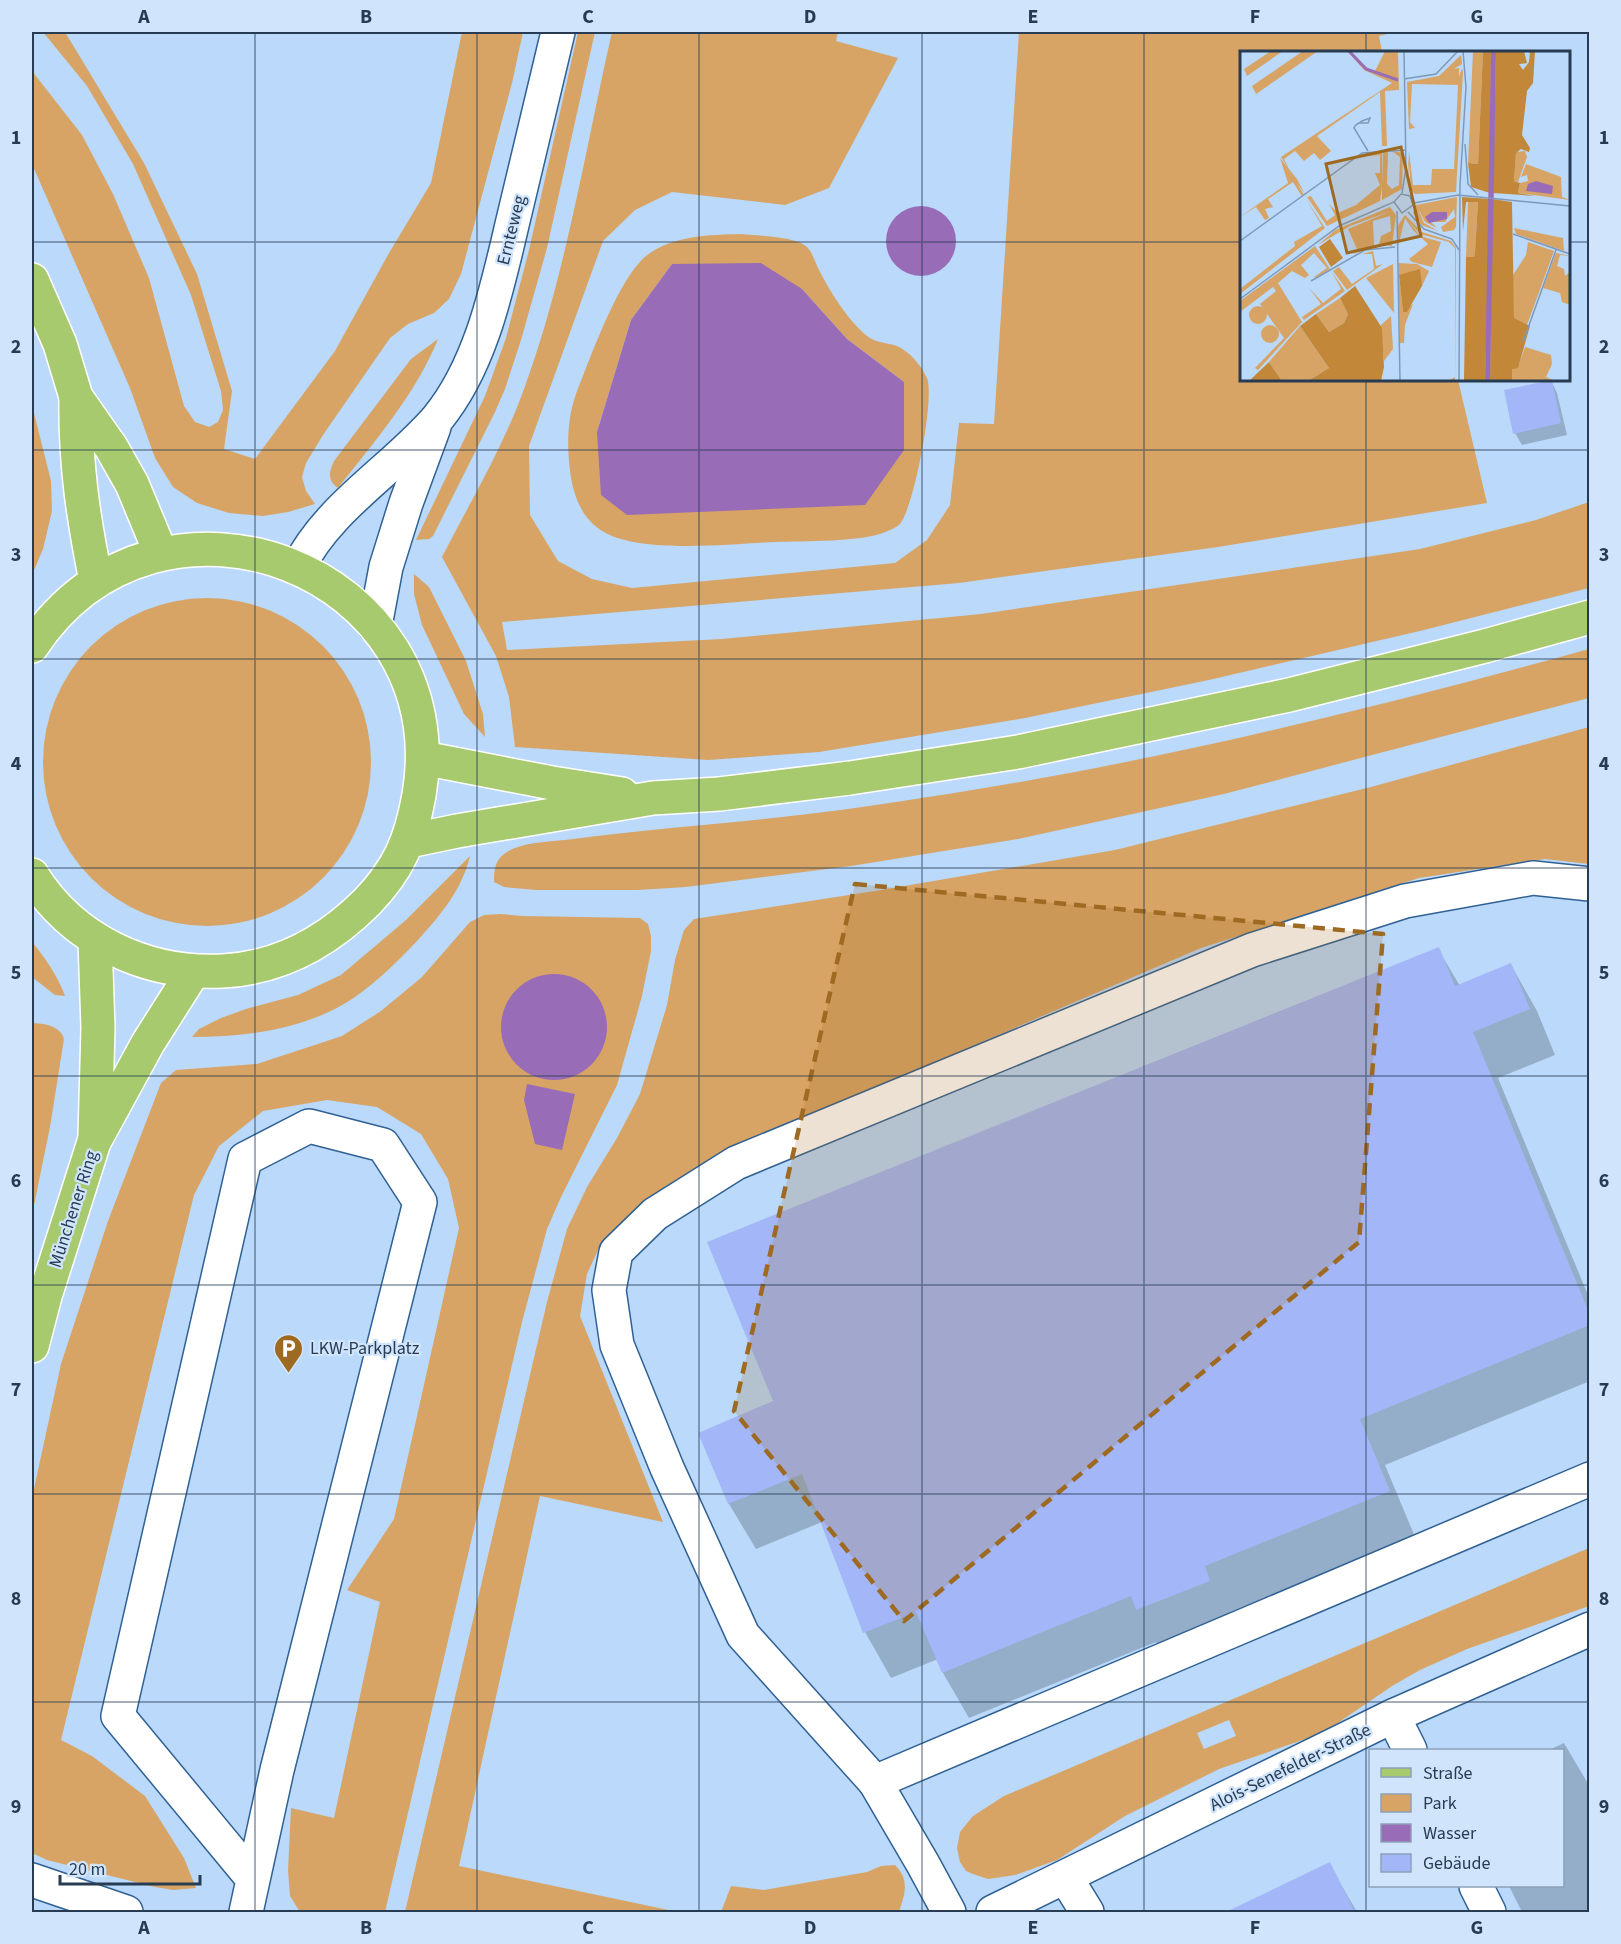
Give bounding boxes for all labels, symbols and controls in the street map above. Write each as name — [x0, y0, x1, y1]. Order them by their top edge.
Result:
text: A — [137, 3, 150, 31]
text: B — [360, 3, 372, 31]
text: C — [582, 3, 594, 31]
text: D — [804, 3, 816, 31]
text: E — [1028, 3, 1038, 31]
text: F — [1250, 3, 1260, 31]
text: G — [1471, 3, 1483, 31]
inset map — [1240, 51, 1570, 381]
text: 1 — [11, 124, 21, 152]
text: 1 — [1599, 124, 1609, 152]
street label: Ernteweg — [491, 193, 532, 268]
text: 2 — [11, 333, 21, 361]
text: 2 — [1599, 333, 1609, 361]
text: 3 — [11, 541, 21, 569]
text: 3 — [1599, 541, 1609, 569]
text: 4 — [11, 750, 22, 778]
text: 4 — [1599, 750, 1610, 778]
text: 5 — [11, 959, 21, 987]
text: 5 — [1599, 959, 1609, 987]
street label: Münchener Ring — [43, 1147, 104, 1271]
text: 6 — [11, 1167, 21, 1195]
text: 6 — [1599, 1167, 1609, 1195]
parking icon: LKW-Parkplatz — [273, 1332, 305, 1374]
place label: LKW-Parkplatz — [310, 1336, 420, 1361]
text: 7 — [11, 1376, 21, 1404]
text: 7 — [1599, 1376, 1609, 1404]
text: 8 — [11, 1585, 21, 1613]
text: 8 — [1599, 1585, 1609, 1613]
street label: Alois-Senefelder-Straße — [1205, 1717, 1375, 1817]
legend — [1369, 1749, 1564, 1887]
text: Straße — [1423, 1761, 1473, 1786]
text: Park — [1423, 1791, 1457, 1816]
text: 9 — [11, 1793, 21, 1821]
text: 9 — [1599, 1793, 1609, 1821]
text: Wasser — [1423, 1821, 1477, 1846]
scale bar — [60, 1848, 200, 1886]
text: Gebäude — [1423, 1851, 1491, 1876]
text: 20 m — [69, 1857, 105, 1882]
text: A — [137, 1914, 150, 1942]
text: B — [360, 1914, 372, 1942]
text: C — [582, 1914, 594, 1942]
text: D — [804, 1914, 816, 1942]
text: E — [1028, 1914, 1038, 1942]
text: F — [1250, 1914, 1260, 1942]
text: G — [1471, 1914, 1483, 1942]

